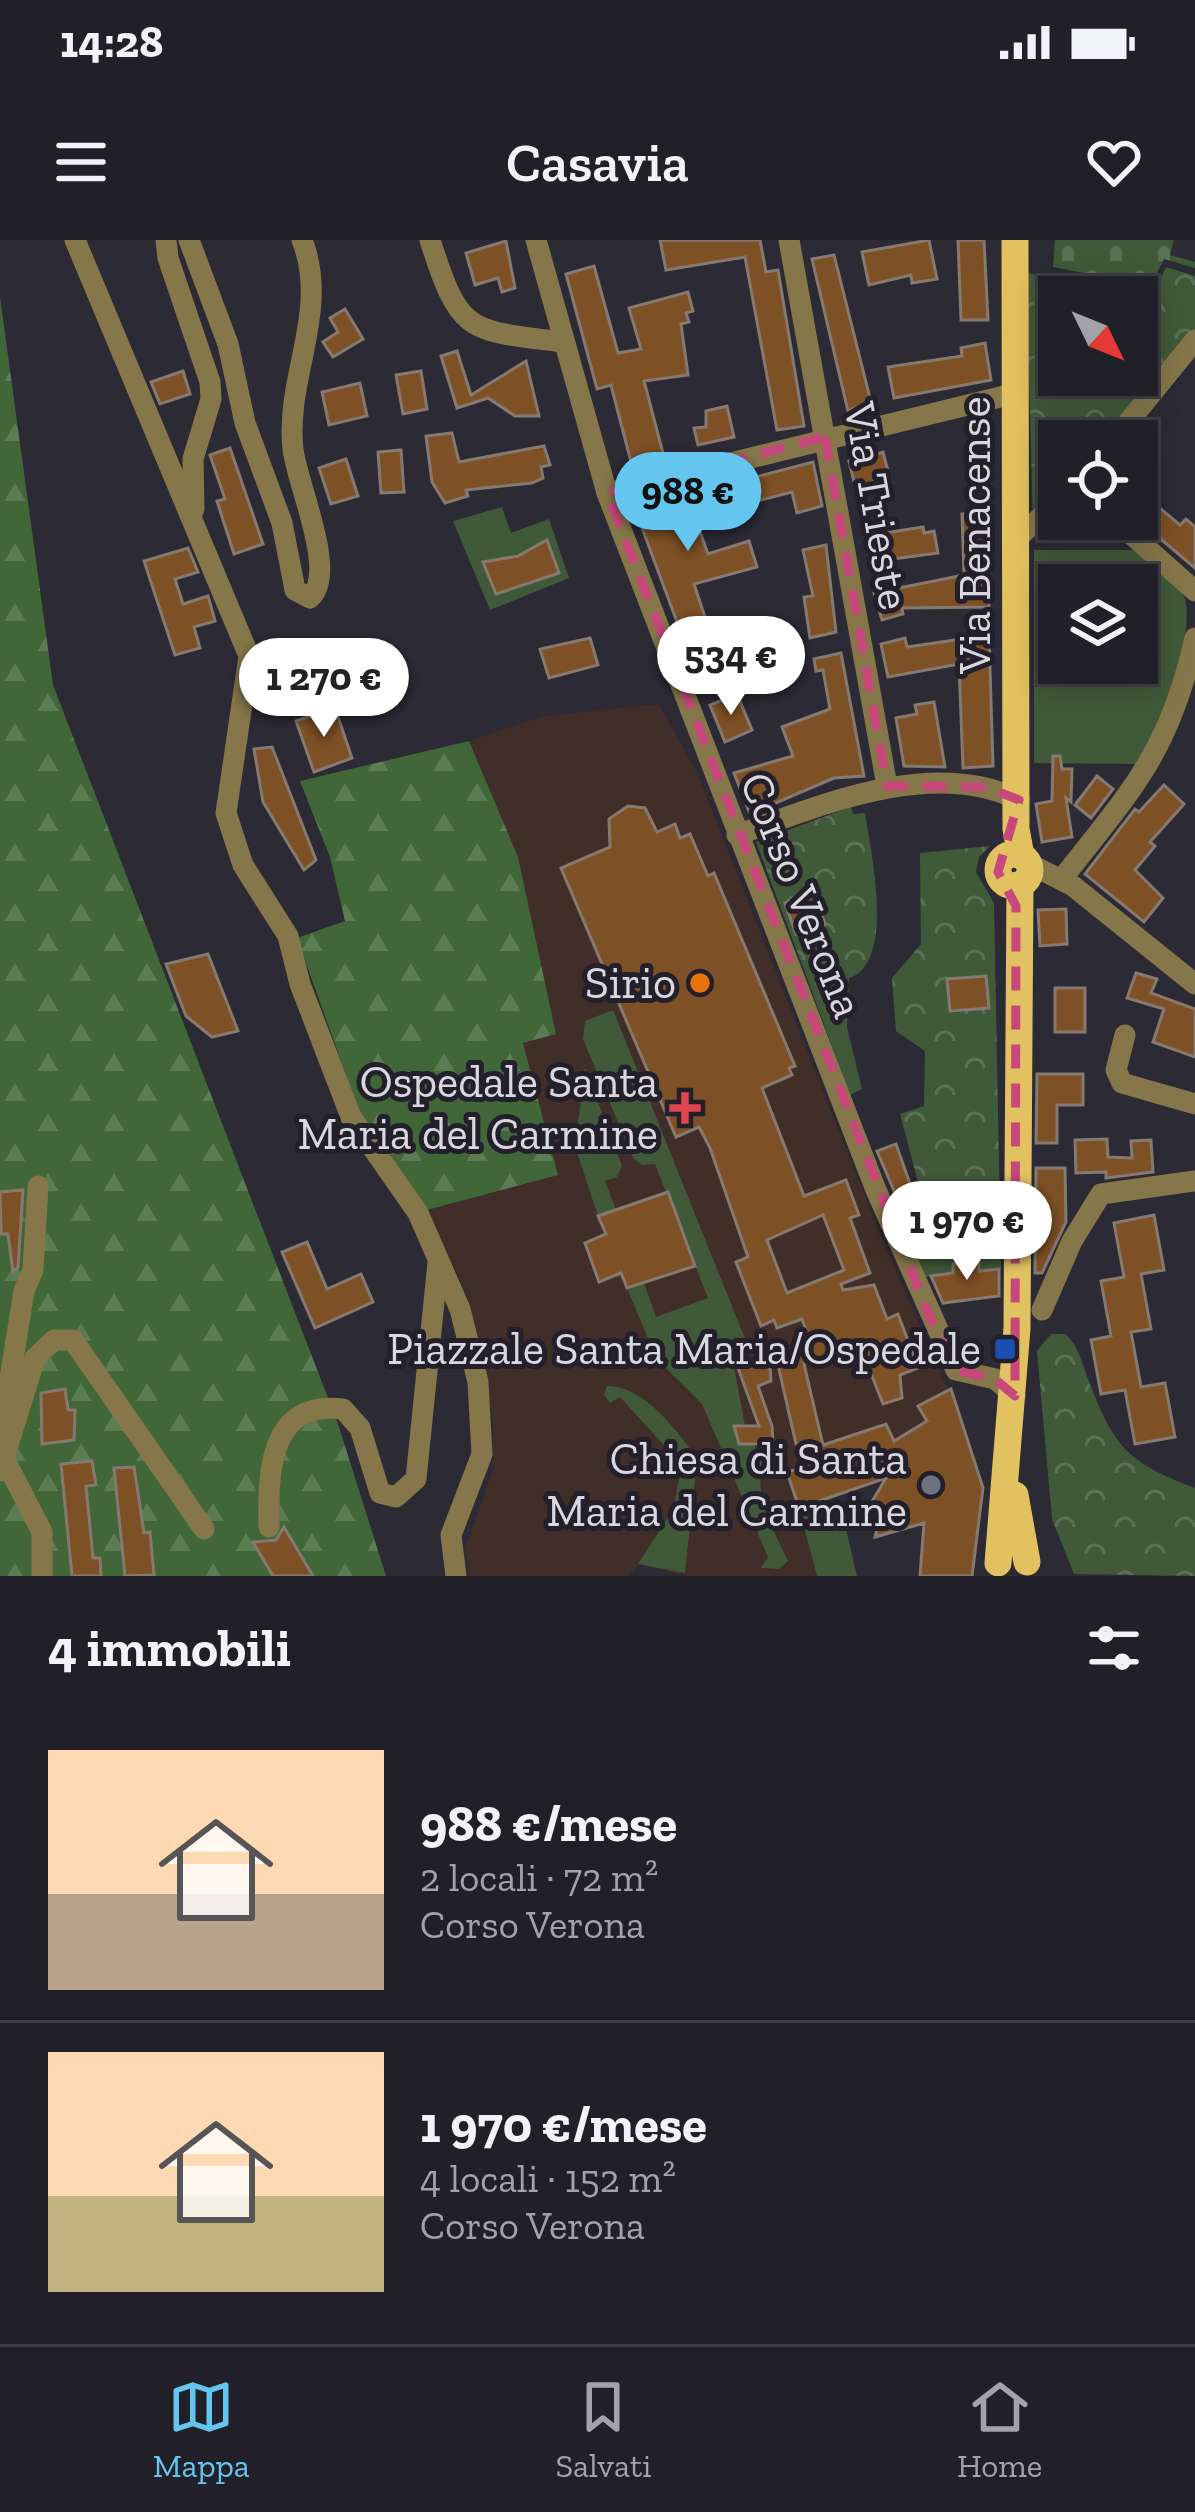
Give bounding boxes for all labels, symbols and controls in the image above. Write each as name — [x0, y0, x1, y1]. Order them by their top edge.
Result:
text: 14:28 — [60, 15, 163, 69]
icon: menu — [48, 129, 114, 195]
icon: heart — [1081, 129, 1147, 195]
text: Casavia — [506, 130, 689, 195]
north arrow — [1038, 276, 1158, 396]
map controls — [1038, 276, 1158, 684]
street label: Via Benacense — [948, 396, 1002, 675]
street label: Via Trieste — [832, 397, 922, 614]
button: locate — [1038, 420, 1158, 540]
pin: 988 € — [604, 452, 772, 554]
text: 988 € — [641, 467, 735, 514]
button: layers — [1038, 564, 1158, 684]
pin: 534 € — [647, 616, 815, 718]
text: 534 € — [684, 631, 778, 678]
pin: 1 270 € — [213, 638, 435, 740]
text: 1 270 € — [266, 653, 382, 700]
street label: Corso Verona — [728, 765, 876, 1025]
place label: Sirio — [585, 956, 676, 1010]
marker: Sirio — [687, 970, 713, 996]
place label: Ospedale Santa Maria del Carmine — [297, 1055, 658, 1161]
marker: Ospedale Santa Maria del Carmine — [669, 1092, 701, 1124]
pin: 1 970 € — [856, 1181, 1078, 1283]
text: 1 970 € — [909, 1196, 1025, 1243]
place label: Piazzale Santa Maria/Ospedale — [387, 1322, 981, 1376]
marker: Piazzale Santa Maria/Ospedale — [992, 1336, 1018, 1362]
place label: Chiesa di Santa Maria del Carmine — [546, 1432, 907, 1538]
marker: Chiesa di Santa Maria del Carmine — [918, 1472, 944, 1498]
icon: filters — [1081, 1615, 1147, 1681]
text: 4 immobili — [48, 1618, 291, 1679]
text: 988 €/mese — [420, 1793, 677, 1854]
icon: home — [144, 1798, 288, 1942]
text: 2 locali · 72 m² — [420, 1854, 658, 1901]
text: Corso Verona — [420, 1901, 645, 1948]
text: 1 970 €/mese — [420, 2094, 707, 2155]
icon: home — [144, 2100, 288, 2244]
text: 4 locali · 152 m² — [420, 2155, 676, 2202]
text: Corso Verona — [420, 2202, 645, 2249]
tab: Mappa — [153, 2374, 250, 2485]
tab: Salvati — [555, 2374, 651, 2485]
tab: Home — [957, 2374, 1042, 2485]

